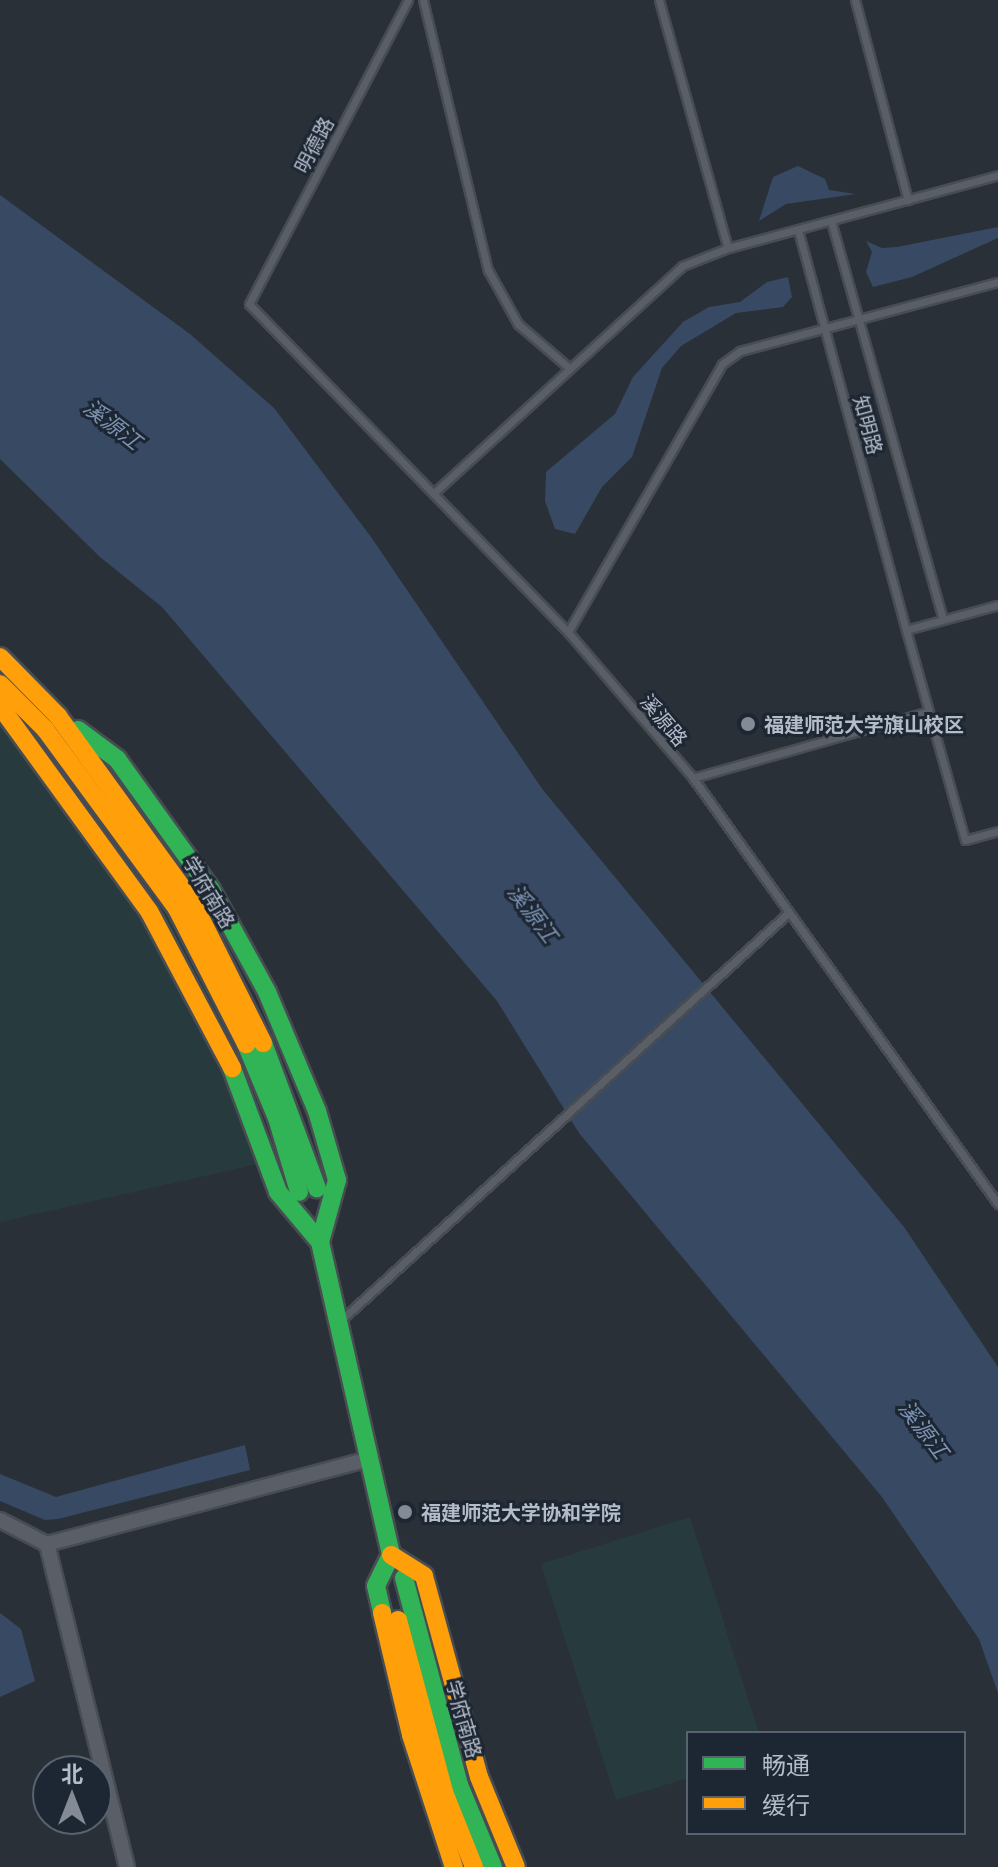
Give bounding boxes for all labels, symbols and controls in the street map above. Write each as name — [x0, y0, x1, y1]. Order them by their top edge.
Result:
street label: 明德路 — [289, 113, 339, 177]
water label: 溪源江 — [79, 393, 147, 455]
street label: 知明路 — [849, 393, 887, 457]
street label: 溪源路 — [636, 689, 692, 751]
place label: 福建师范大学旗山校区 — [764, 712, 964, 736]
marker: 福建师范大学旗山校区 — [739, 715, 757, 733]
street label: 学府南路 — [178, 852, 240, 932]
water label: 溪源江 — [503, 879, 563, 947]
water label: 溪源江 — [894, 1395, 954, 1463]
place label: 福建师范大学协和学院 — [421, 1500, 621, 1524]
marker: 福建师范大学协和学院 — [396, 1503, 414, 1521]
street label: 学府南路 — [441, 1677, 487, 1761]
legend — [686, 1731, 966, 1835]
text: 畅通 — [762, 1748, 810, 1781]
north arrow — [32, 1755, 112, 1835]
text: 北 — [61, 1758, 83, 1788]
text: 缓行 — [762, 1788, 810, 1821]

